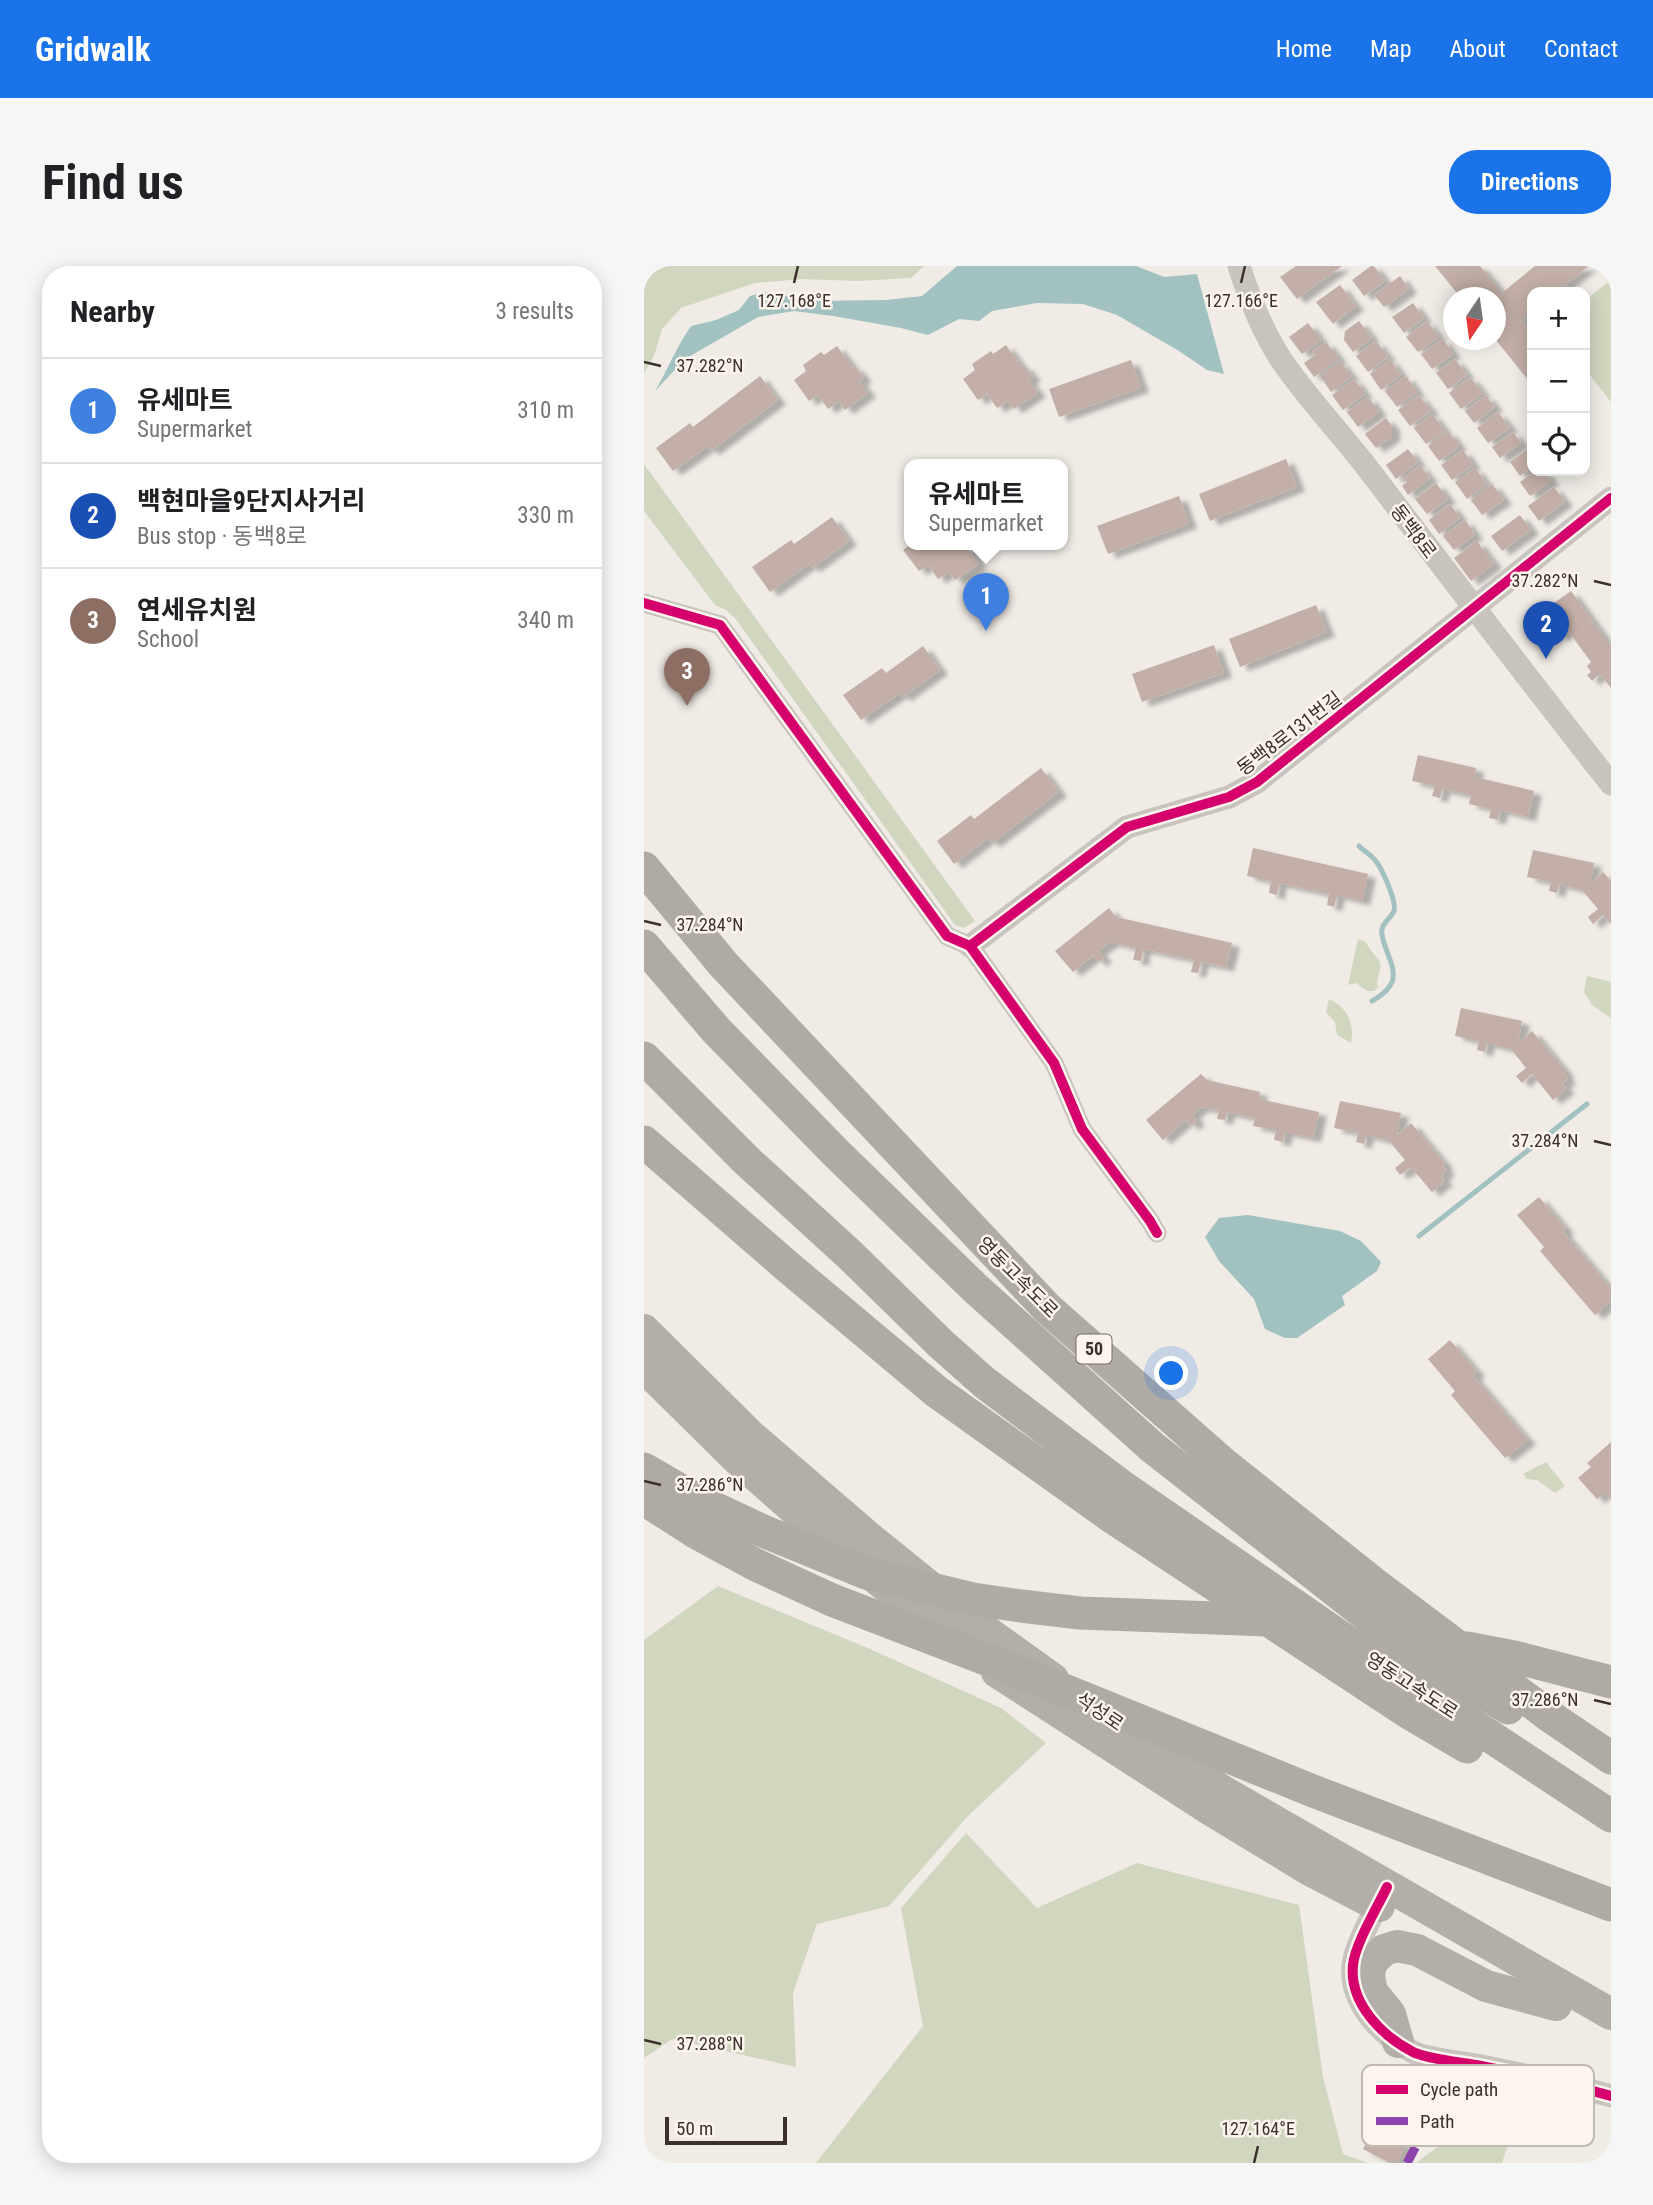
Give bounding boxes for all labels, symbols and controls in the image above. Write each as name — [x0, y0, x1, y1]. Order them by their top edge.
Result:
text: Gridwalk — [35, 30, 150, 69]
text: Home — [1276, 35, 1332, 63]
text: Map — [1370, 35, 1412, 63]
text: About — [1450, 35, 1506, 63]
text: Contact — [1544, 35, 1618, 63]
button: Directions — [1449, 150, 1611, 214]
text: Find us — [42, 154, 184, 211]
north arrow — [1443, 287, 1506, 350]
map controls — [1527, 287, 1590, 476]
button: + — [1527, 287, 1590, 350]
text: 127.168°E — [757, 290, 831, 311]
text: 127.166°E — [1204, 290, 1278, 311]
text: Nearby — [70, 294, 155, 329]
text: 3 results — [496, 298, 574, 325]
button: − — [1527, 350, 1590, 413]
text: 37.282°N — [676, 355, 744, 376]
text: 유세마트 — [137, 385, 233, 415]
text: 1 — [87, 397, 99, 424]
text: 310 m — [517, 397, 574, 424]
button: locate — [1527, 413, 1590, 476]
text: Supermarket — [137, 416, 252, 443]
popup — [904, 459, 1068, 550]
text: 유세마트 — [928, 479, 1024, 509]
text: 백현마을9단지사거리 — [137, 486, 365, 516]
street label: 동백8로 — [1386, 500, 1441, 563]
text: 2 — [87, 502, 99, 529]
text: 330 m — [517, 502, 574, 529]
text: Supermarket — [928, 510, 1044, 537]
text: Bus stop · 동백8로 — [137, 523, 307, 550]
text: 37.282°N — [1511, 570, 1579, 591]
pin: 1 — [963, 573, 1009, 631]
text: 연세유치원 — [137, 595, 257, 625]
pin: 2 — [1523, 601, 1569, 659]
text: 3 — [87, 607, 99, 634]
text: 340 m — [517, 607, 574, 634]
text: School — [137, 626, 199, 653]
pin: 3 — [664, 648, 710, 706]
street label: 동백8로131번길 — [1232, 687, 1346, 780]
text: 37.284°N — [676, 914, 744, 935]
text: 37.284°N — [1511, 1130, 1579, 1151]
street label: 영동고속도로 — [972, 1232, 1063, 1323]
road number: 50 — [1077, 1334, 1112, 1364]
your location — [1154, 1356, 1188, 1390]
text: 37.286°N — [676, 1474, 744, 1495]
street label: 영동고속도로 — [1361, 1647, 1462, 1724]
street label: 석성로 — [1072, 1687, 1128, 1736]
text: 37.286°N — [1511, 1689, 1579, 1710]
text: 37.288°N — [676, 2033, 744, 2054]
legend — [1362, 2065, 1594, 2146]
text: Cycle path — [1420, 2078, 1498, 2101]
text: Path — [1420, 2110, 1454, 2133]
scale bar — [665, 2114, 788, 2146]
text: 50 m — [676, 2117, 713, 2140]
text: 127.164°E — [1221, 2118, 1295, 2139]

